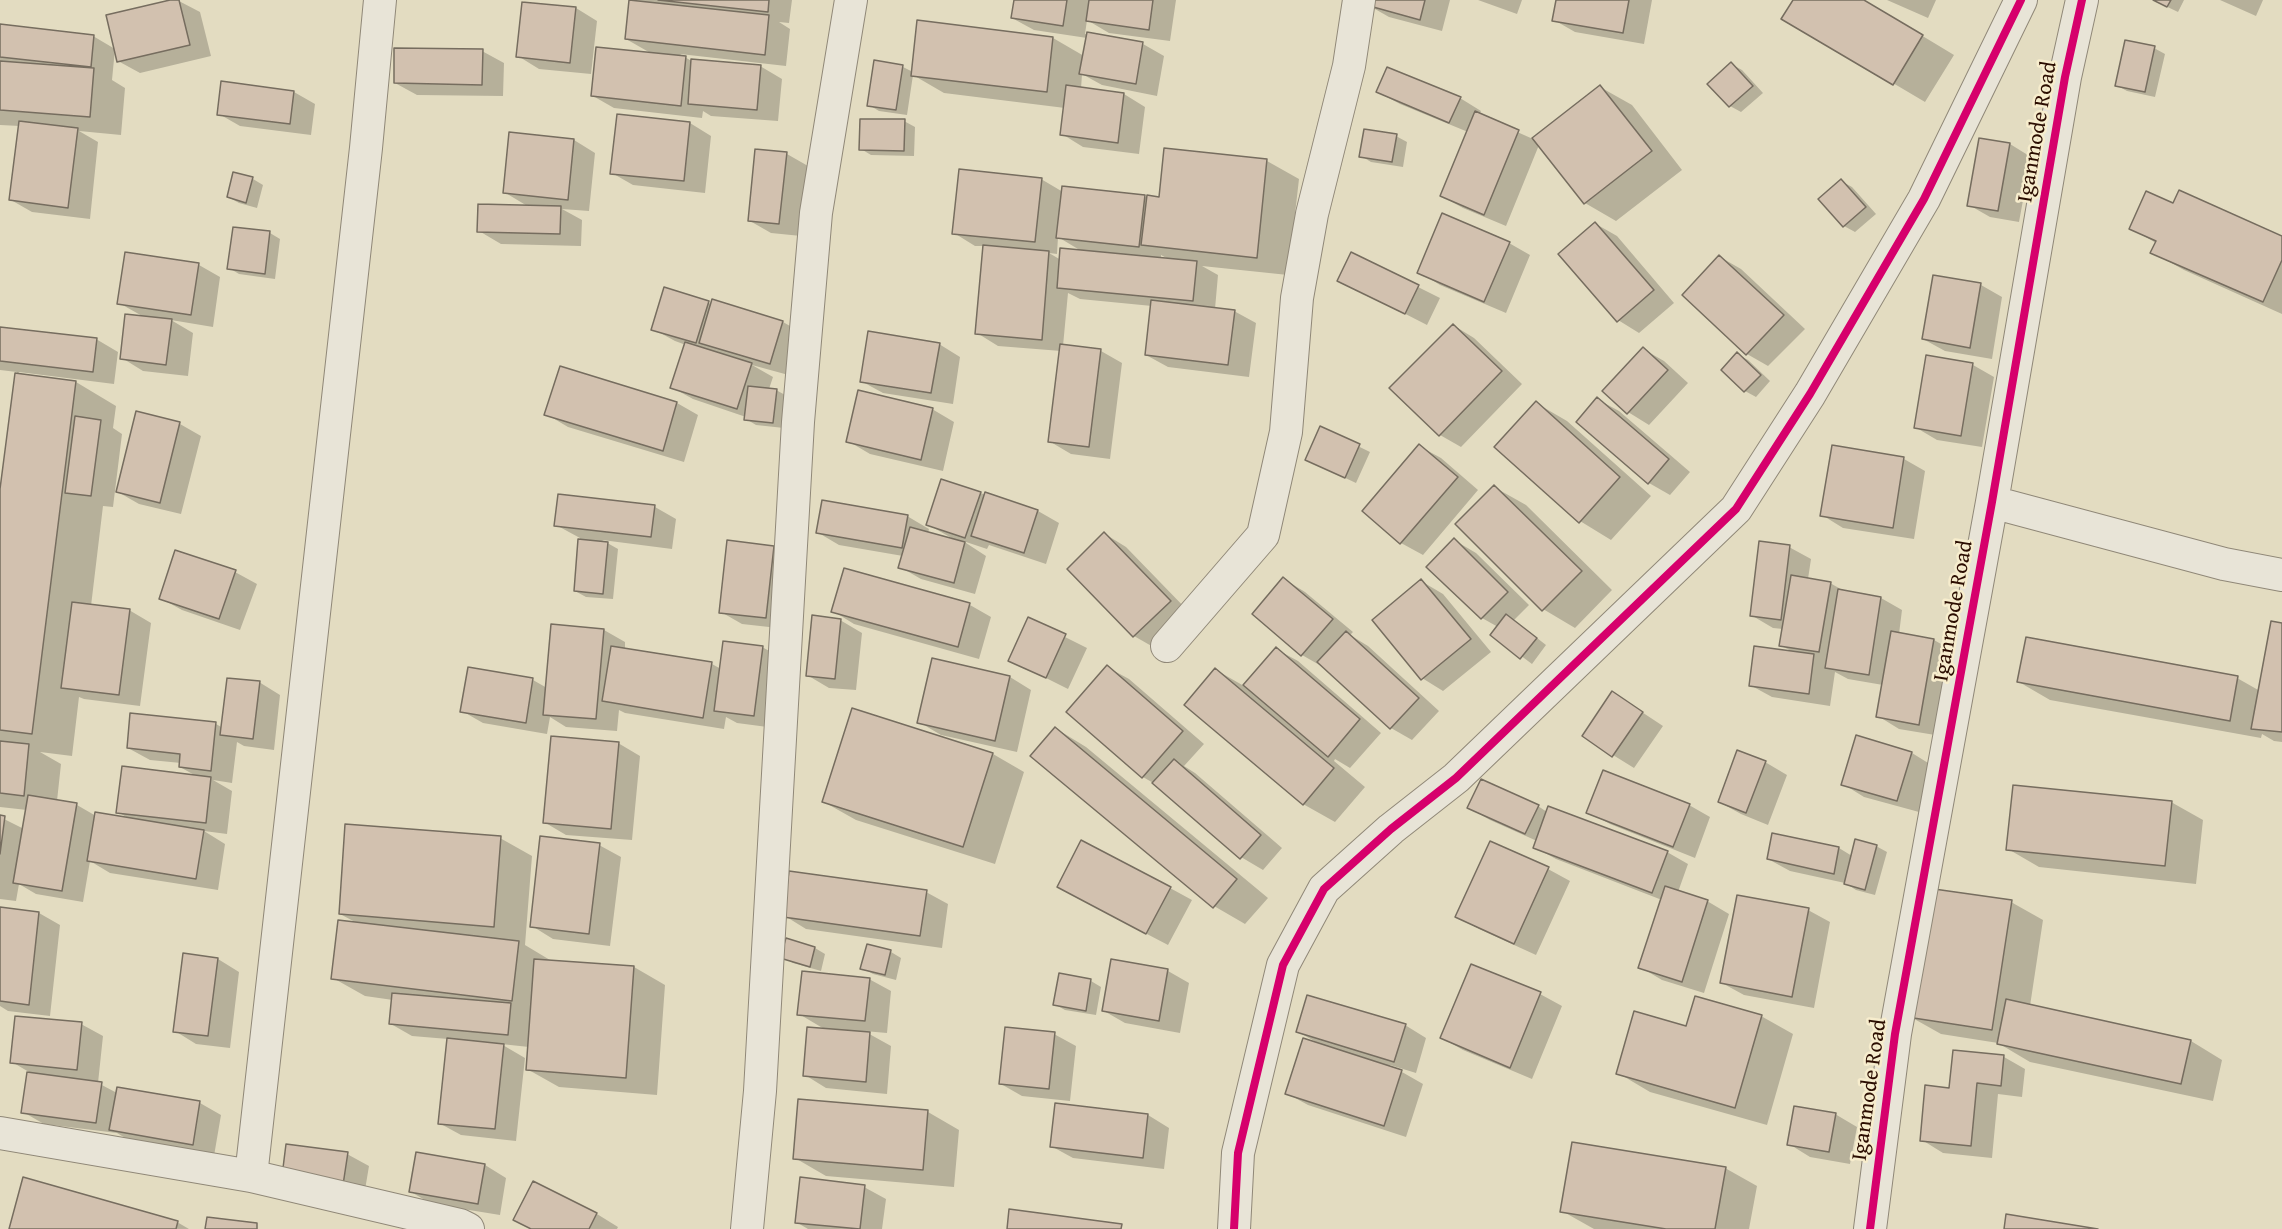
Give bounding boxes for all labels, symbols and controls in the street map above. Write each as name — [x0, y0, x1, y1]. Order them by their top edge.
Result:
street label: Iganmode Road — [2013, 59, 2063, 205]
street label: Iganmode Road — [1929, 538, 1979, 684]
street label: Iganmode Road — [1847, 1018, 1893, 1162]

